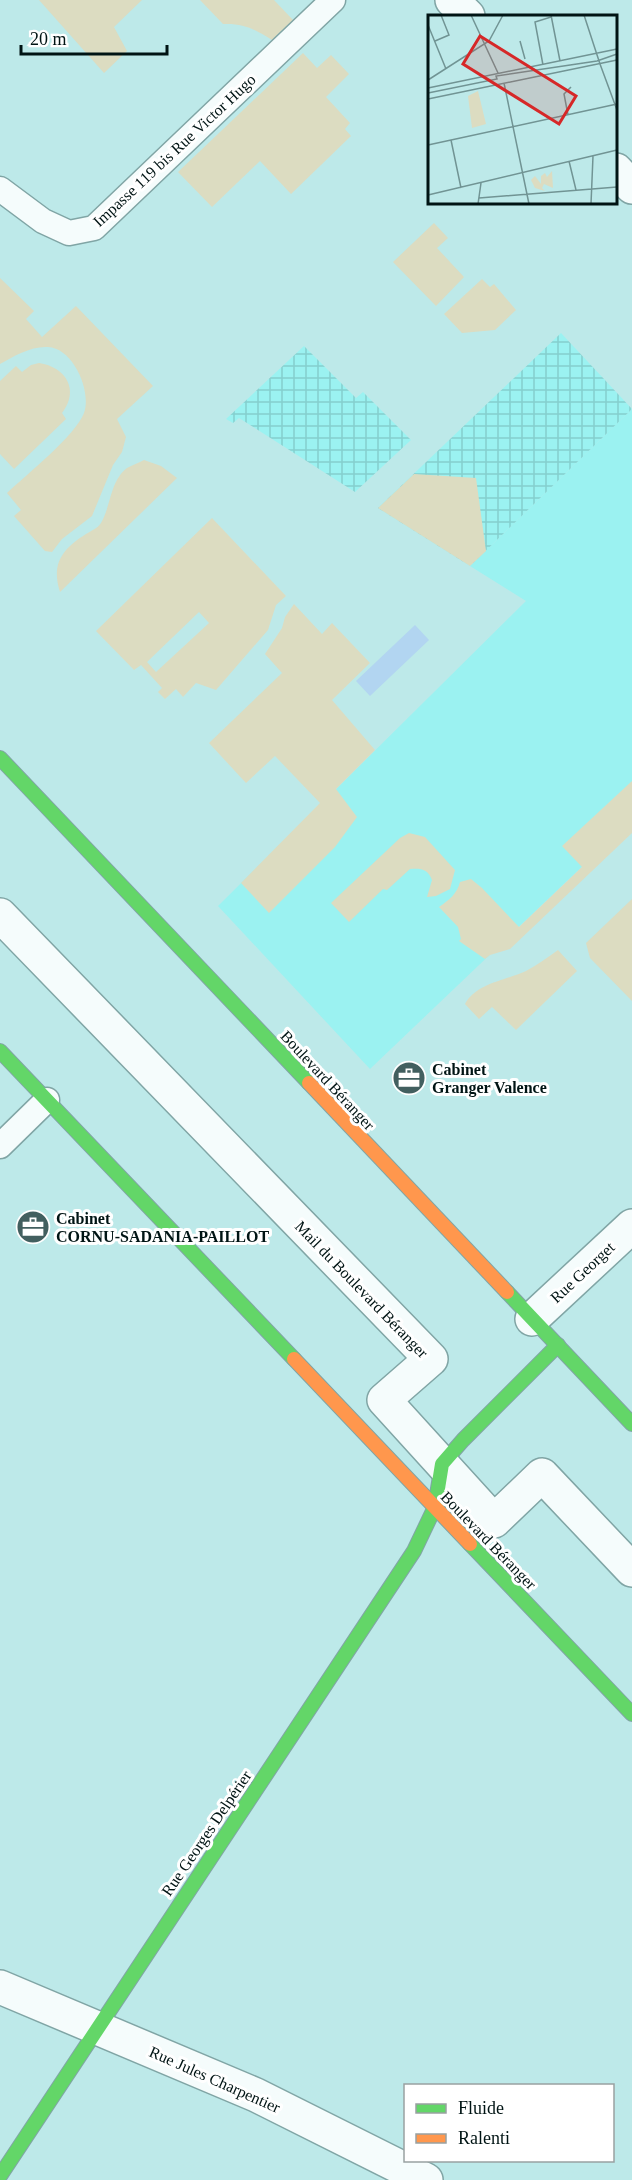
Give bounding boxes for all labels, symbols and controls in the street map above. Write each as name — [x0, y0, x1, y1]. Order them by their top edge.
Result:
inset map — [428, 15, 617, 204]
scale bar — [21, 18, 166, 56]
text: 20 m — [30, 29, 67, 49]
street label: Impasse 119 bis Rue Victor Hugo — [90, 71, 260, 231]
street label: Boulevard Béranger — [277, 1027, 378, 1135]
office icon: Cabinet Granger Valence — [391, 1060, 427, 1096]
place label: Cabinet Granger Valence — [432, 1061, 547, 1097]
office icon: Cabinet CORNU-SADANIA-PAILLOT — [15, 1209, 51, 1245]
place label: Cabinet CORNU-SADANIA-PAILLOT — [56, 1210, 269, 1245]
street label: Mail du Boulevard Béranger — [291, 1217, 432, 1362]
street label: Rue Georget — [547, 1238, 619, 1307]
street label: Boulevard Béranger — [437, 1488, 540, 1594]
street label: Rue Georges Delpérier — [158, 1767, 256, 1900]
street label: Rue Jules Charpentier — [146, 2043, 283, 2117]
legend — [404, 2084, 614, 2162]
text: Fluide — [458, 2098, 504, 2118]
text: Ralenti — [458, 2128, 510, 2148]

